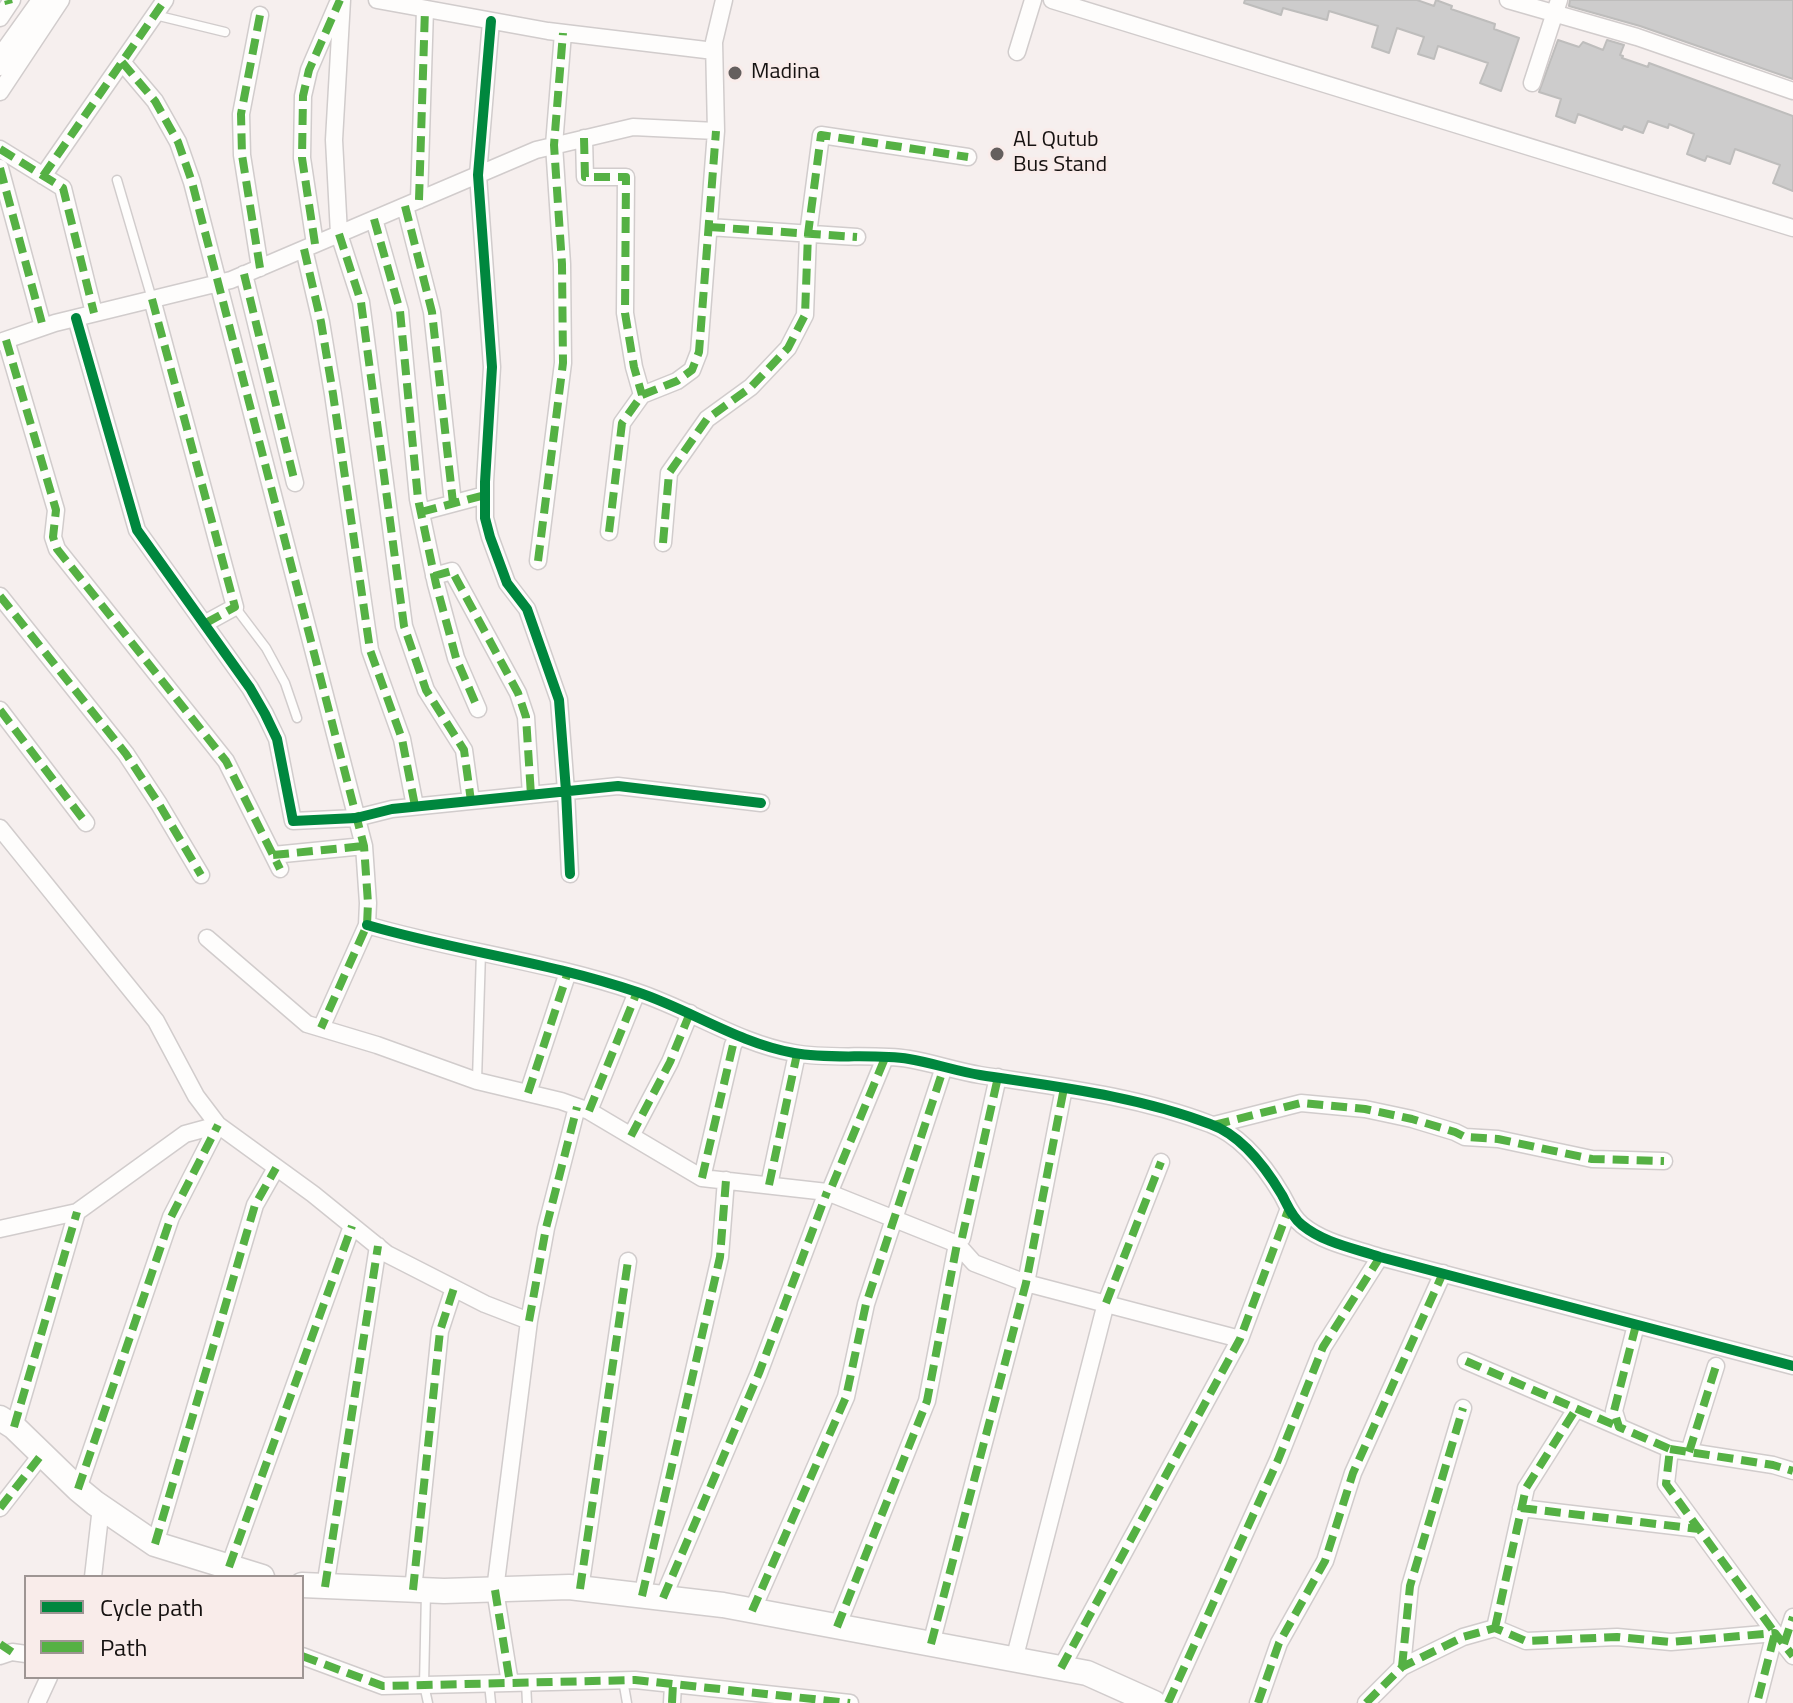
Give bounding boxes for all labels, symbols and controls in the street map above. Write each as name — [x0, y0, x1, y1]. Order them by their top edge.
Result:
place label: Madina — [751, 60, 820, 86]
marker: Madina — [726, 64, 744, 82]
place label: AL Qutub Bus Stand — [1013, 128, 1107, 180]
marker: AL Qutub Bus Stand — [988, 145, 1006, 163]
legend — [24, 1575, 304, 1679]
text: Cycle path — [100, 1589, 203, 1625]
text: Path — [100, 1629, 147, 1665]

